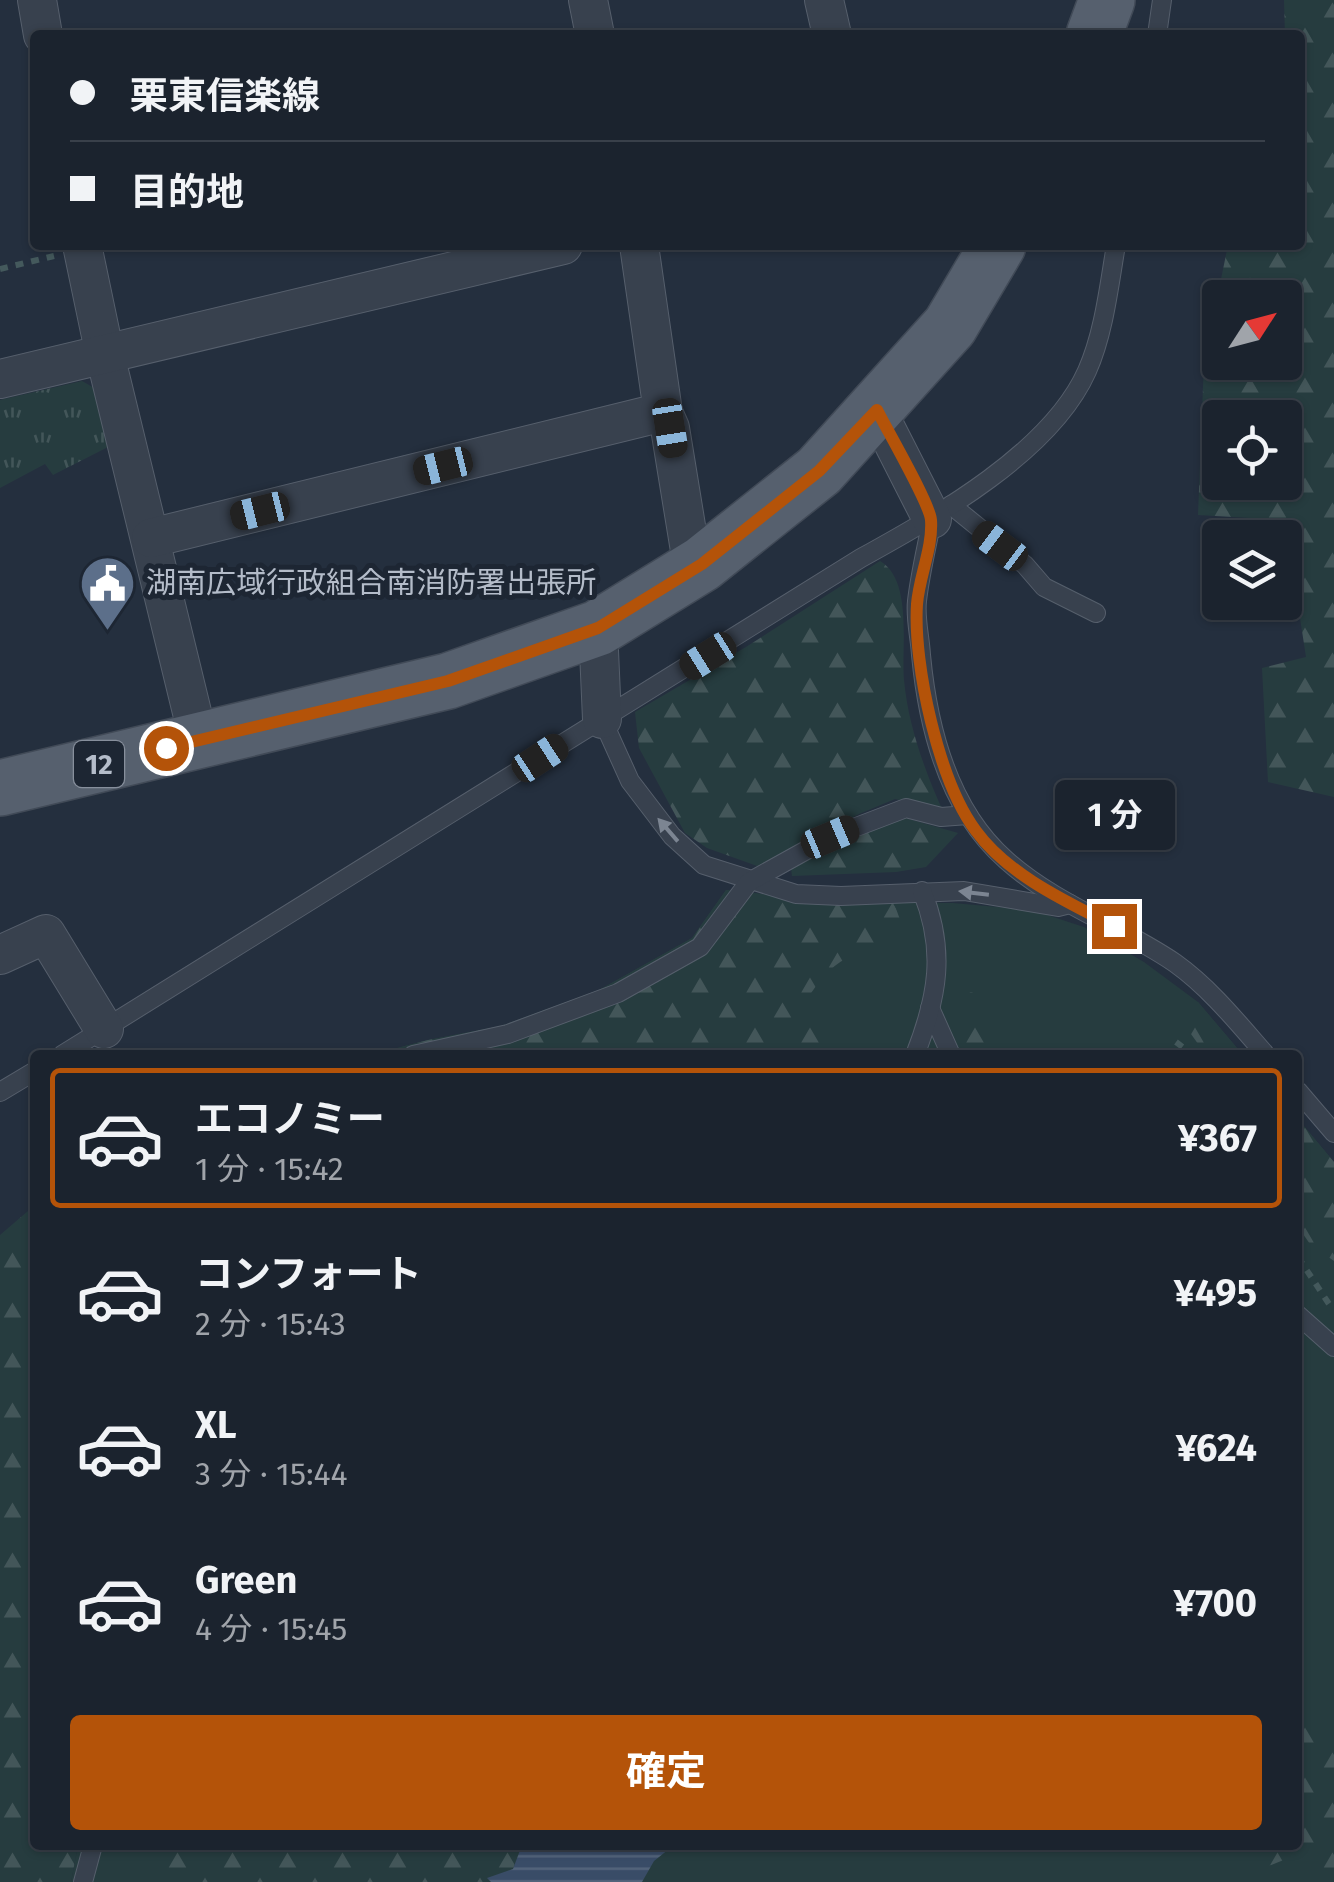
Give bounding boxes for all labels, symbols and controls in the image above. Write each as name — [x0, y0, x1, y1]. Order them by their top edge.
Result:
text: 栗東信楽線 — [130, 73, 320, 119]
text: 目的地 — [130, 169, 244, 215]
north arrow — [1202, 280, 1302, 380]
map controls — [1202, 280, 1302, 620]
car — [650, 396, 690, 460]
button: locate — [1202, 400, 1302, 500]
car — [410, 444, 476, 488]
car — [227, 489, 293, 533]
car — [967, 516, 1033, 576]
button: layers — [1202, 520, 1302, 620]
public building icon: 湖南広域行政組合南消防署出張所 — [77, 553, 137, 632]
place label: 湖南広域行政組合南消防署出張所 — [146, 565, 596, 601]
car — [675, 627, 741, 685]
route start — [144, 726, 189, 771]
car — [507, 729, 573, 787]
road number: 12 — [74, 741, 124, 787]
callout: 1 分 — [1054, 781, 1174, 851]
text: 1 分 — [1088, 796, 1142, 834]
car — [797, 811, 863, 863]
one-way arrow — [658, 817, 680, 842]
one-way arrow — [957, 885, 989, 901]
route end — [1092, 904, 1137, 949]
icon: car — [75, 1093, 165, 1183]
text: エコノミー — [195, 1096, 385, 1142]
text: ¥367 — [1178, 1115, 1257, 1161]
text: 1 分 · 15:42 — [195, 1150, 344, 1188]
icon: car — [75, 1248, 165, 1338]
text: コンフォート — [195, 1251, 422, 1297]
text: ¥495 — [1174, 1270, 1257, 1316]
text: 2 分 · 15:43 — [195, 1305, 346, 1343]
text: XL — [195, 1402, 237, 1448]
icon: car — [75, 1403, 165, 1493]
text: ¥624 — [1176, 1425, 1257, 1471]
text: 3 分 · 15:44 — [195, 1455, 348, 1493]
text: Green — [195, 1557, 298, 1603]
icon: car — [75, 1558, 165, 1648]
text: ¥700 — [1174, 1580, 1257, 1626]
text: 4 分 · 15:45 — [195, 1610, 347, 1648]
button: 確定 — [70, 1715, 1262, 1830]

